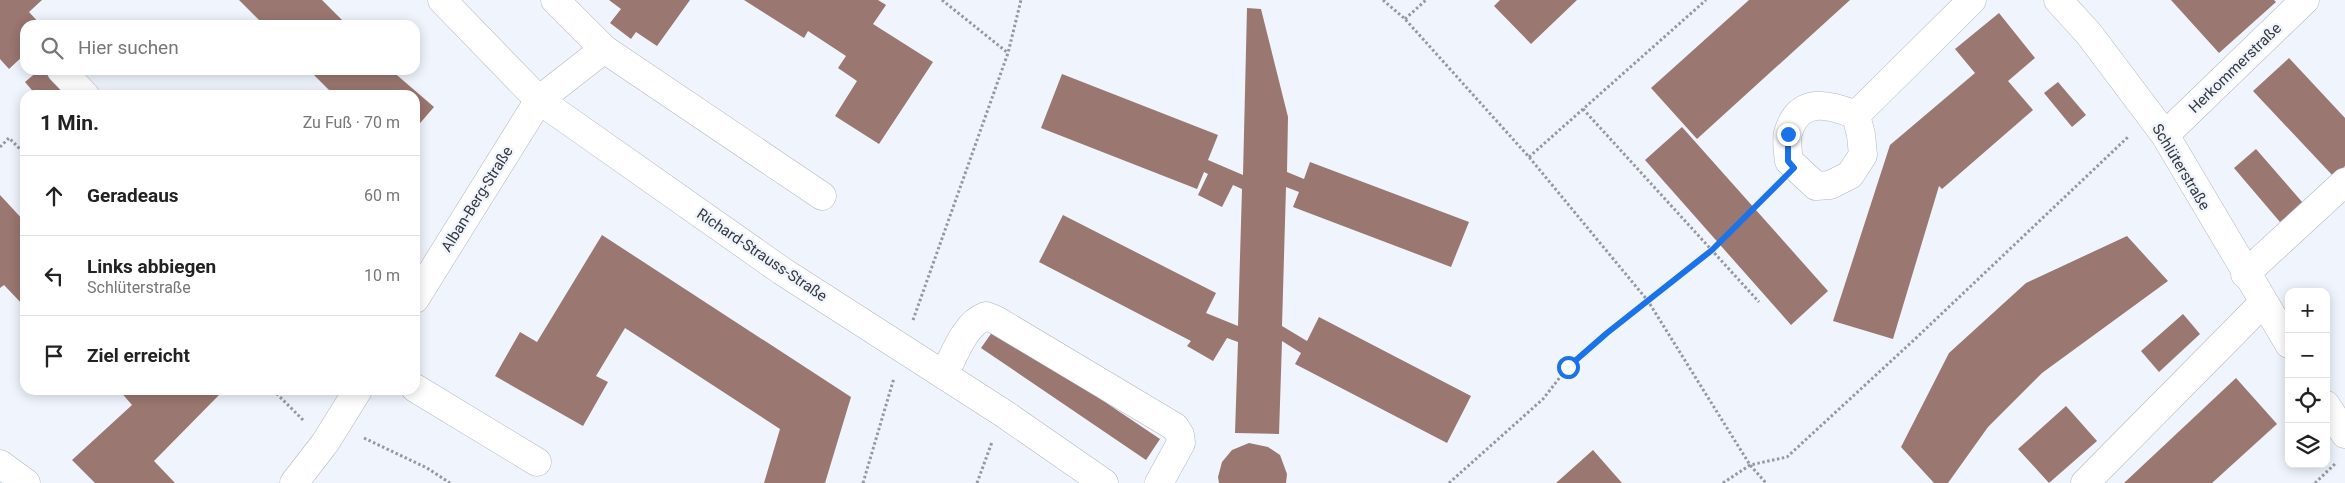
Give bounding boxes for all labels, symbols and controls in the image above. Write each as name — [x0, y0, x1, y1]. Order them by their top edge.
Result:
street label: Herkommerstraße — [2185, 19, 2285, 117]
search box — [20, 20, 420, 75]
icon: search — [38, 34, 66, 62]
text: Hier suchen — [78, 36, 179, 59]
text: 1 Min. — [40, 111, 99, 135]
text: Zu Fuß · 70 m — [303, 113, 400, 132]
street label: Schlüterstraße — [2148, 121, 2214, 213]
route end — [1777, 123, 1800, 146]
street label: Alban-Berg-Straße — [437, 143, 517, 255]
icon: ahead — [40, 182, 68, 210]
text: Geradeaus — [87, 184, 179, 207]
text: 60 m — [364, 186, 400, 205]
street label: Richard-Strauss-Straße — [694, 205, 830, 305]
text: Links abbiegen — [87, 255, 216, 278]
icon: left — [40, 262, 68, 290]
text: 10 m — [364, 266, 400, 285]
text: Schlüterstraße — [87, 278, 191, 297]
map controls — [2285, 288, 2330, 468]
button: + — [2285, 288, 2330, 333]
button: − — [2285, 333, 2330, 378]
icon: arrive — [40, 342, 68, 370]
text: Ziel erreicht — [87, 344, 190, 367]
route start — [1557, 356, 1580, 379]
button: locate — [2285, 378, 2330, 423]
button: layers — [2285, 423, 2330, 468]

